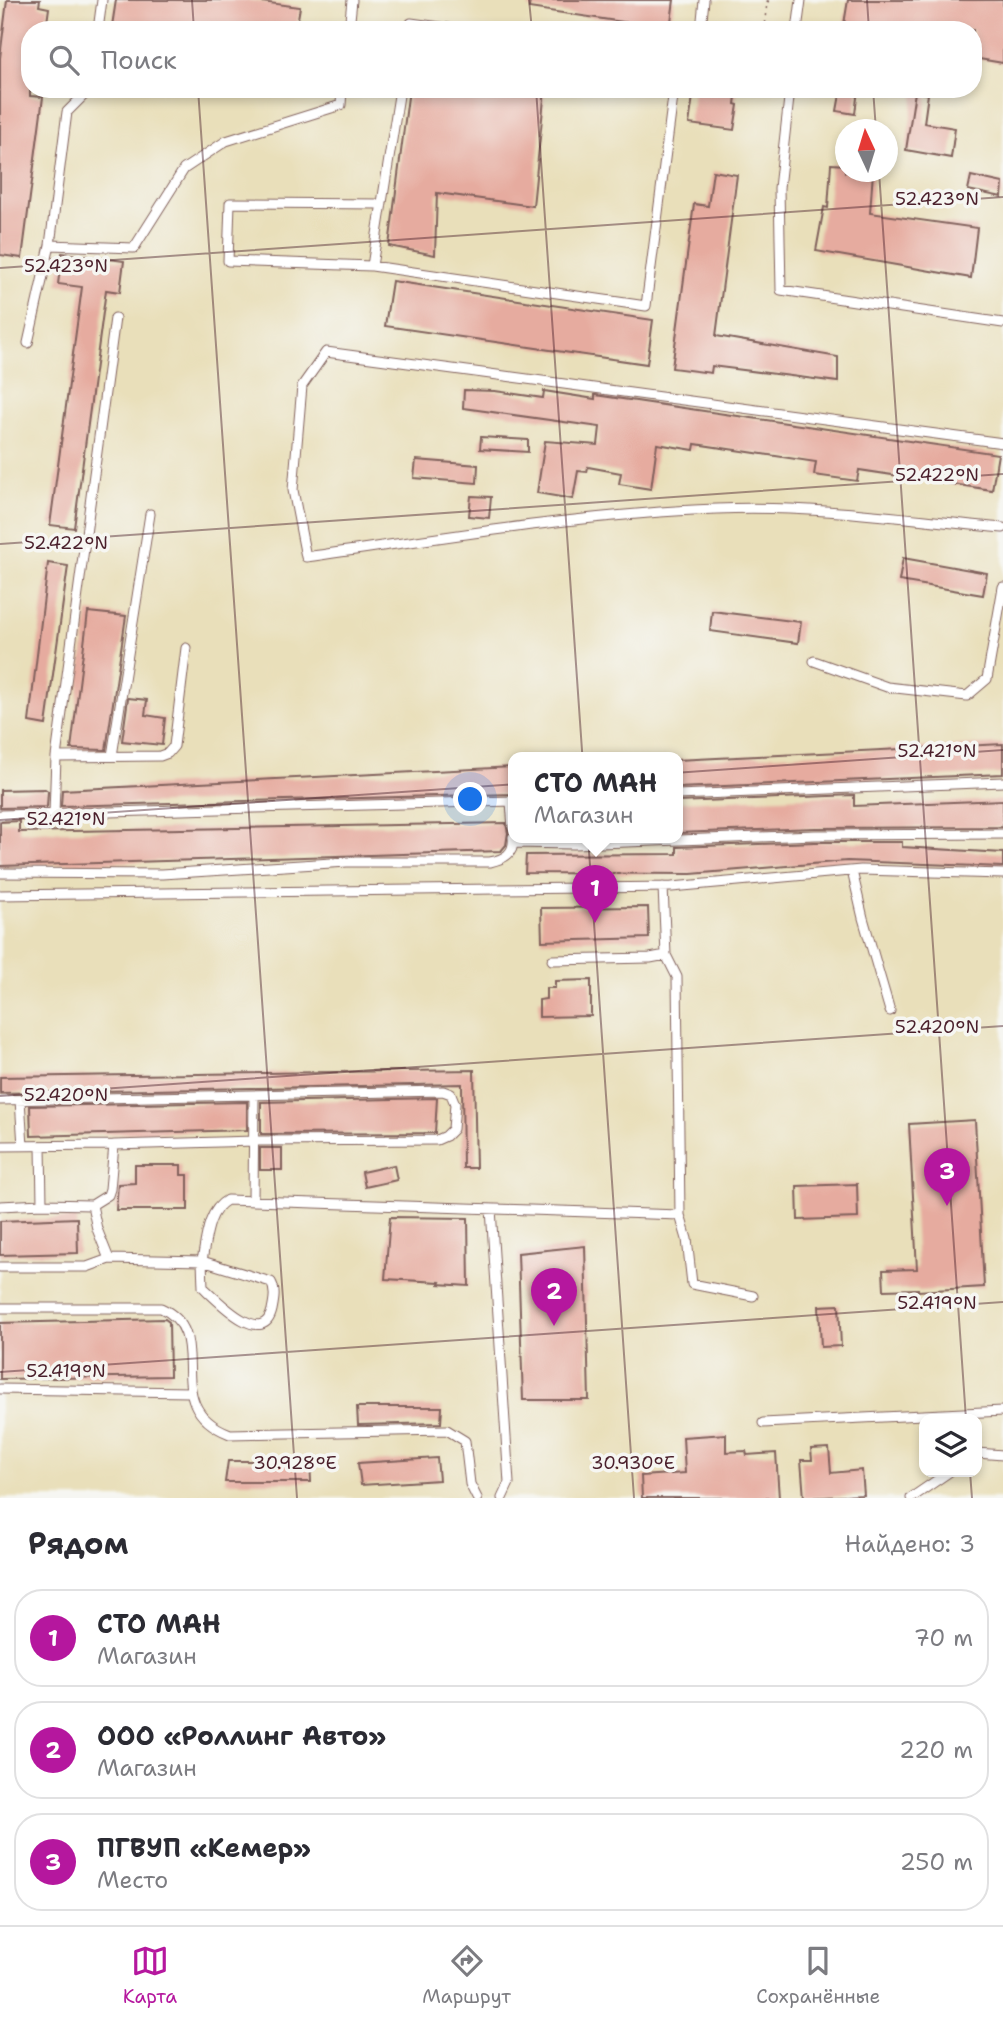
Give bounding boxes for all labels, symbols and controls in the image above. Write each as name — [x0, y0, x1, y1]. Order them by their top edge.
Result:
search box — [21, 21, 982, 98]
icon: search — [45, 41, 83, 79]
text: Поиск — [101, 42, 177, 77]
north arrow — [835, 119, 898, 182]
text: 52.423°N — [895, 187, 979, 211]
text: 52.423°N — [24, 254, 108, 278]
text: 52.422°N — [895, 463, 979, 487]
text: 52.422°N — [24, 531, 108, 555]
text: 52.421°N — [897, 739, 977, 763]
popup — [508, 752, 683, 843]
text: СТО МАН — [534, 765, 657, 800]
your location — [453, 782, 487, 816]
text: Магазин — [534, 800, 634, 830]
text: 52.421°N — [26, 807, 106, 831]
pin: 1 — [572, 865, 618, 923]
text: 52.420°N — [895, 1015, 979, 1039]
text: 52.420°N — [24, 1083, 108, 1107]
pin: 3 — [924, 1148, 970, 1206]
pin: 2 — [531, 1268, 577, 1326]
text: 52.419°N — [897, 1291, 977, 1315]
text: 52.419°N — [26, 1359, 106, 1383]
map controls — [919, 1414, 982, 1477]
button: layers — [919, 1414, 982, 1477]
text: 30.928°E — [253, 1451, 337, 1475]
text: 30.930°E — [591, 1451, 675, 1475]
text: Рядом — [28, 1523, 128, 1564]
text: Найдено: 3 — [845, 1529, 975, 1559]
text: СТО МАН — [97, 1606, 221, 1641]
text: 1 — [48, 1623, 58, 1653]
text: 70 m — [914, 1623, 973, 1653]
text: Магазин — [97, 1641, 197, 1671]
text: ООО «Роллинг Авто» — [97, 1718, 386, 1753]
text: 2 — [45, 1735, 61, 1765]
text: 220 m — [899, 1735, 973, 1765]
text: Магазин — [97, 1753, 197, 1783]
text: ПГВУП «Кемер» — [97, 1830, 311, 1865]
text: 3 — [45, 1847, 61, 1877]
text: 250 m — [900, 1847, 973, 1877]
text: Место — [97, 1865, 168, 1895]
tab: Карта — [123, 1942, 177, 2009]
tab: Маршрут — [422, 1942, 511, 2009]
tab: Сохранённые — [756, 1942, 880, 2009]

